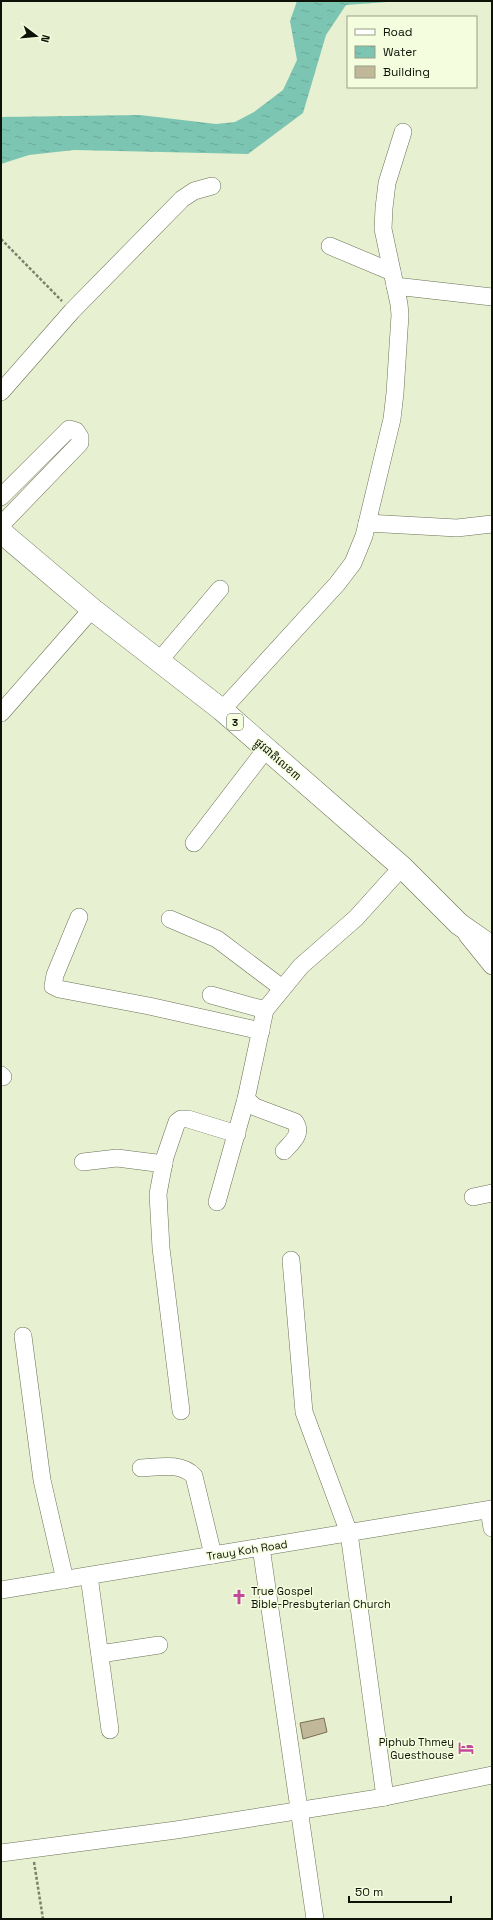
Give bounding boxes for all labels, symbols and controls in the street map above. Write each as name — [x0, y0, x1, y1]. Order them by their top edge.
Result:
north arrow — [16, 16, 56, 56]
legend — [347, 16, 477, 88]
text: Road — [383, 24, 412, 40]
text: N — [38, 33, 53, 44]
text: Water — [383, 44, 417, 60]
text: Building — [383, 64, 430, 80]
road number: 3 — [227, 714, 243, 730]
street label: ផ្លូវជាតិលេខ៣ — [250, 735, 304, 786]
street label: Trauy Koh Road — [205, 1537, 289, 1563]
place label: True Gospel Bible-Presbyterian Church — [251, 1584, 391, 1611]
church icon: True Gospel Bible-Presbyterian Church — [230, 1588, 248, 1606]
place label: Piphub Thmey Guesthouse — [379, 1735, 454, 1762]
hotel icon: Piphub Thmey Guesthouse — [457, 1739, 475, 1757]
scale bar — [349, 1878, 451, 1904]
text: 50 m — [355, 1884, 383, 1900]

